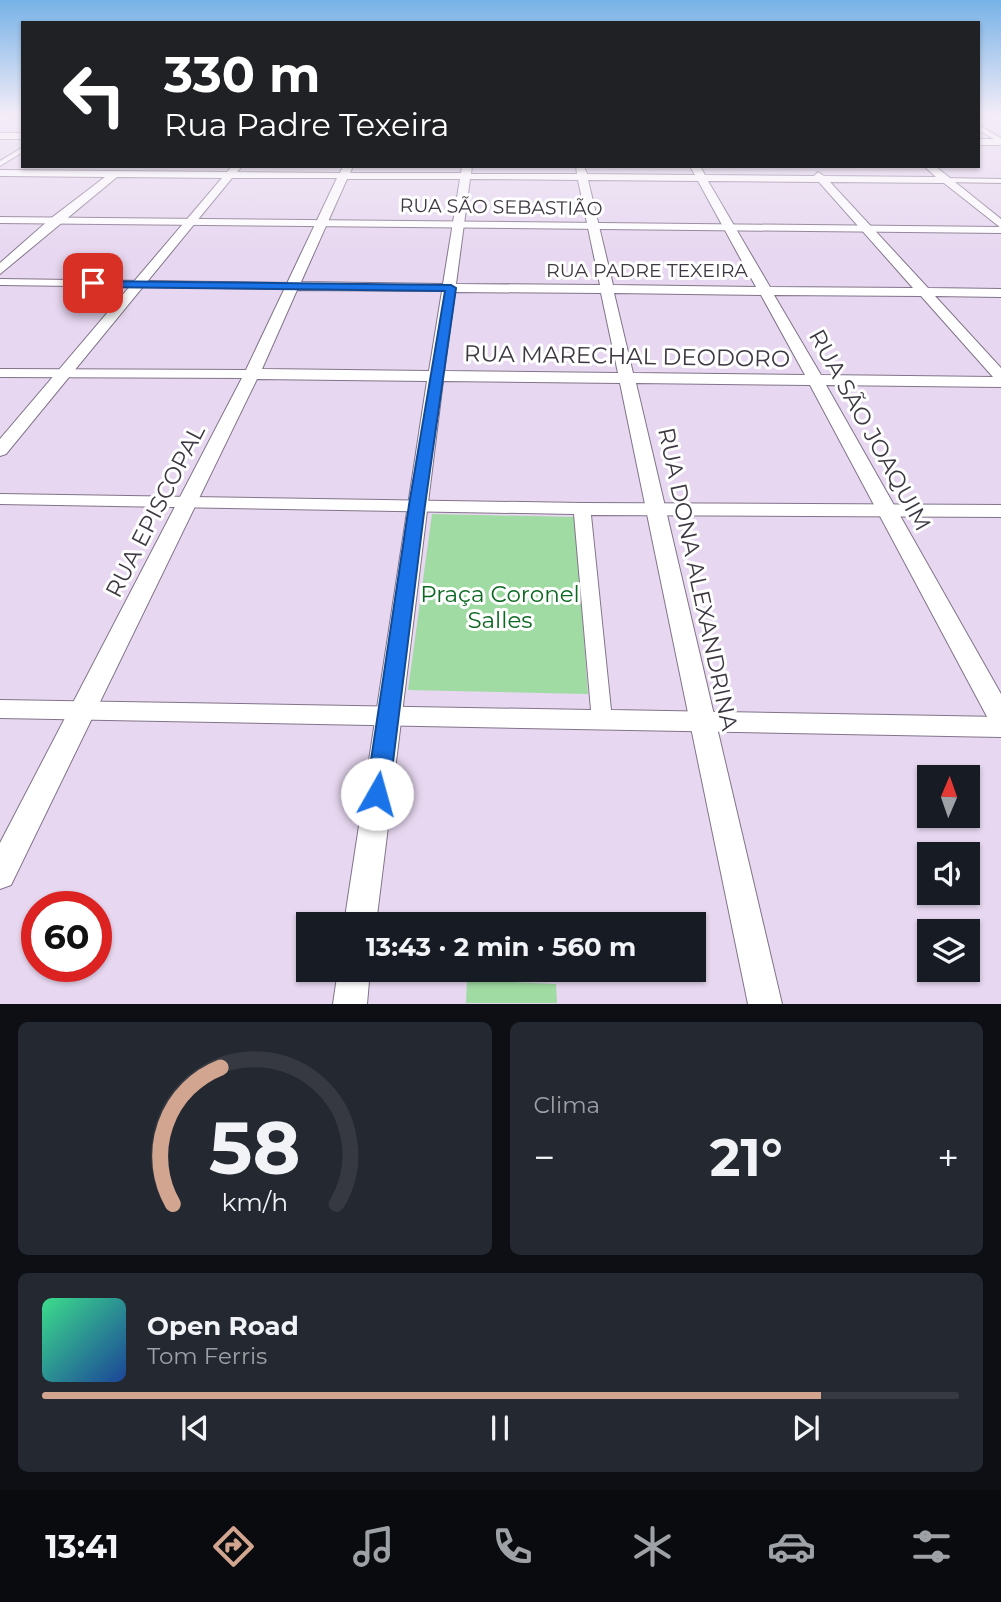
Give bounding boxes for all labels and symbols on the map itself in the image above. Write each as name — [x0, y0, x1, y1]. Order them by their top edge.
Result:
street label: RUA SÃO SEBASTIÃO — [399, 194, 603, 220]
pin — [63, 253, 123, 313]
street label: RUA PADRE TEXEIRA — [546, 259, 748, 282]
street label: RUA SÃO JOAQUIM — [803, 324, 937, 536]
street label: RUA MARECHAL DEODORO — [464, 339, 790, 373]
street label: RUA EPISCOPAL — [99, 420, 211, 602]
street label: RUA DONA ALEXANDRINA — [652, 425, 744, 734]
park label: Praça Coronel Salles — [420, 580, 580, 634]
position arrow — [340, 757, 414, 831]
north arrow — [917, 765, 980, 828]
speed limit sign: 60 — [21, 891, 112, 982]

